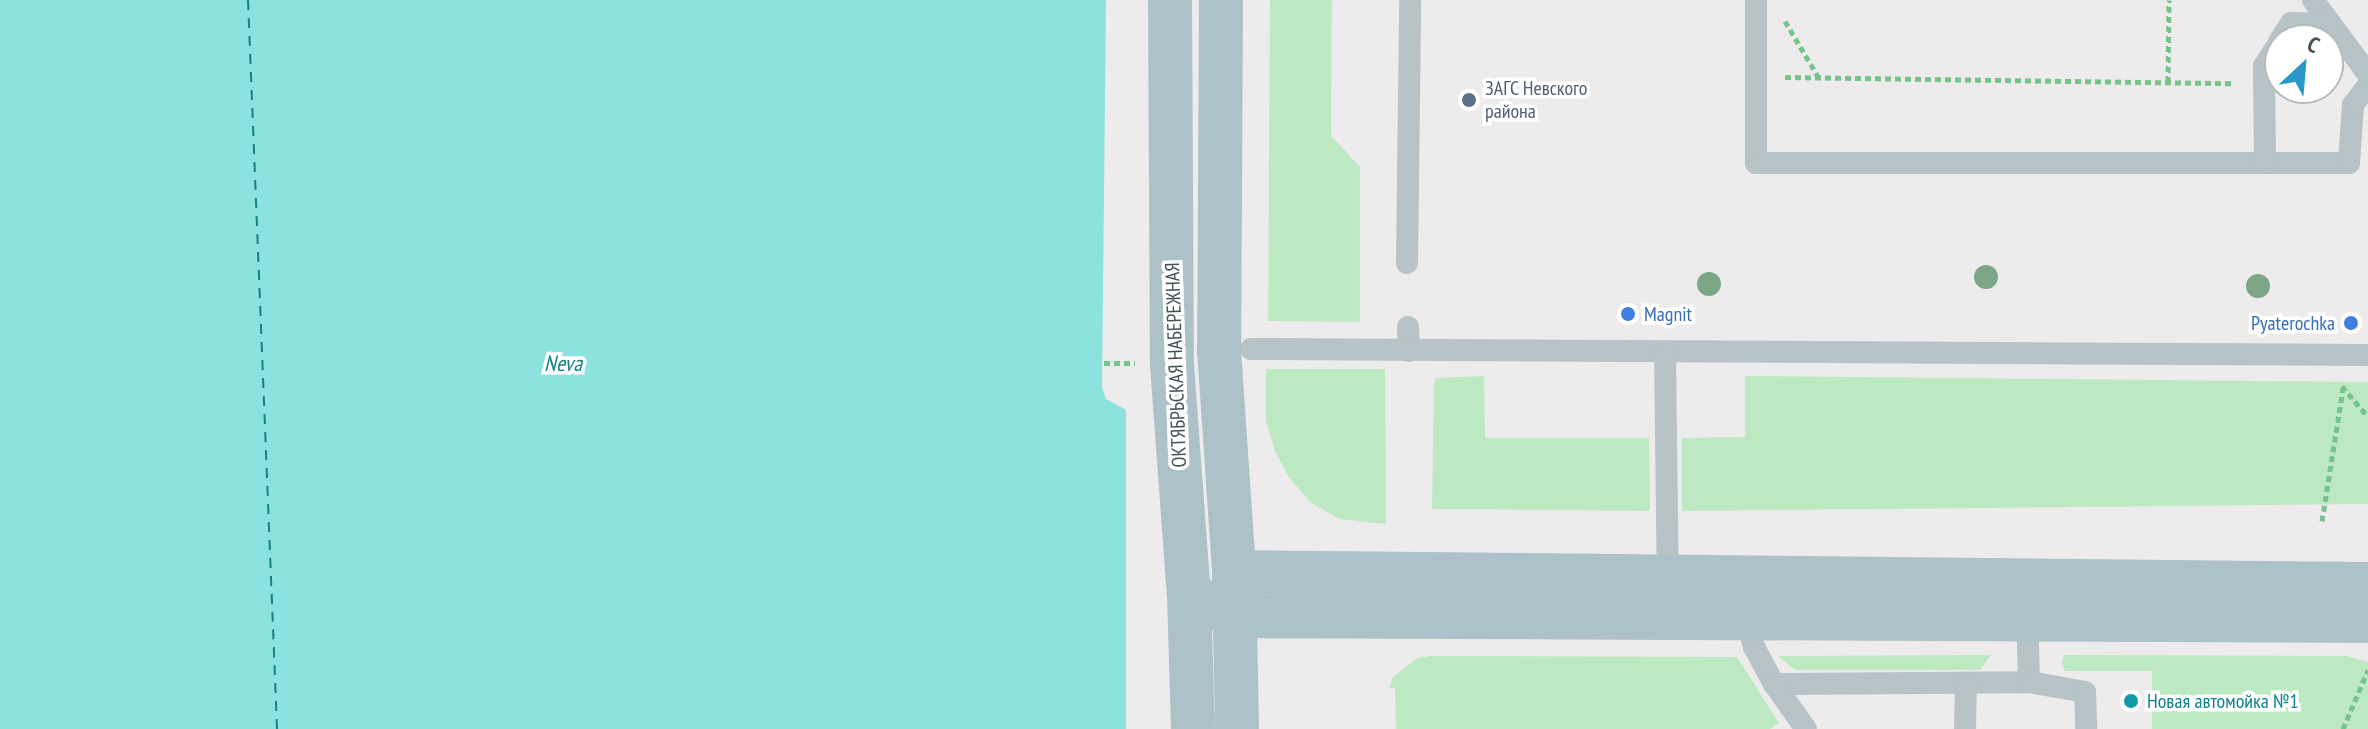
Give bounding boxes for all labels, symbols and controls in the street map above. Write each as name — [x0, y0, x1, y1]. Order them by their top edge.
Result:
north arrow — [2264, 24, 2344, 104]
text: С — [2303, 29, 2324, 59]
place label: ЗАГС Невского района — [1485, 76, 1588, 123]
marker: ЗАГС Невского района — [1460, 91, 1478, 109]
street label: ОКТЯБРЬСКАЯ НАБЕРЕЖНАЯ — [1160, 262, 1192, 468]
place label: Magnit — [1644, 302, 1692, 326]
marker: Magnit — [1619, 305, 1637, 323]
place label: Pyaterochka — [2251, 311, 2335, 335]
marker: Pyaterochka — [2342, 314, 2360, 332]
water label: Neva — [544, 351, 582, 377]
place label: Новая автомойка №1 — [2147, 689, 2299, 713]
marker: Новая автомойка №1 — [2122, 692, 2140, 710]

